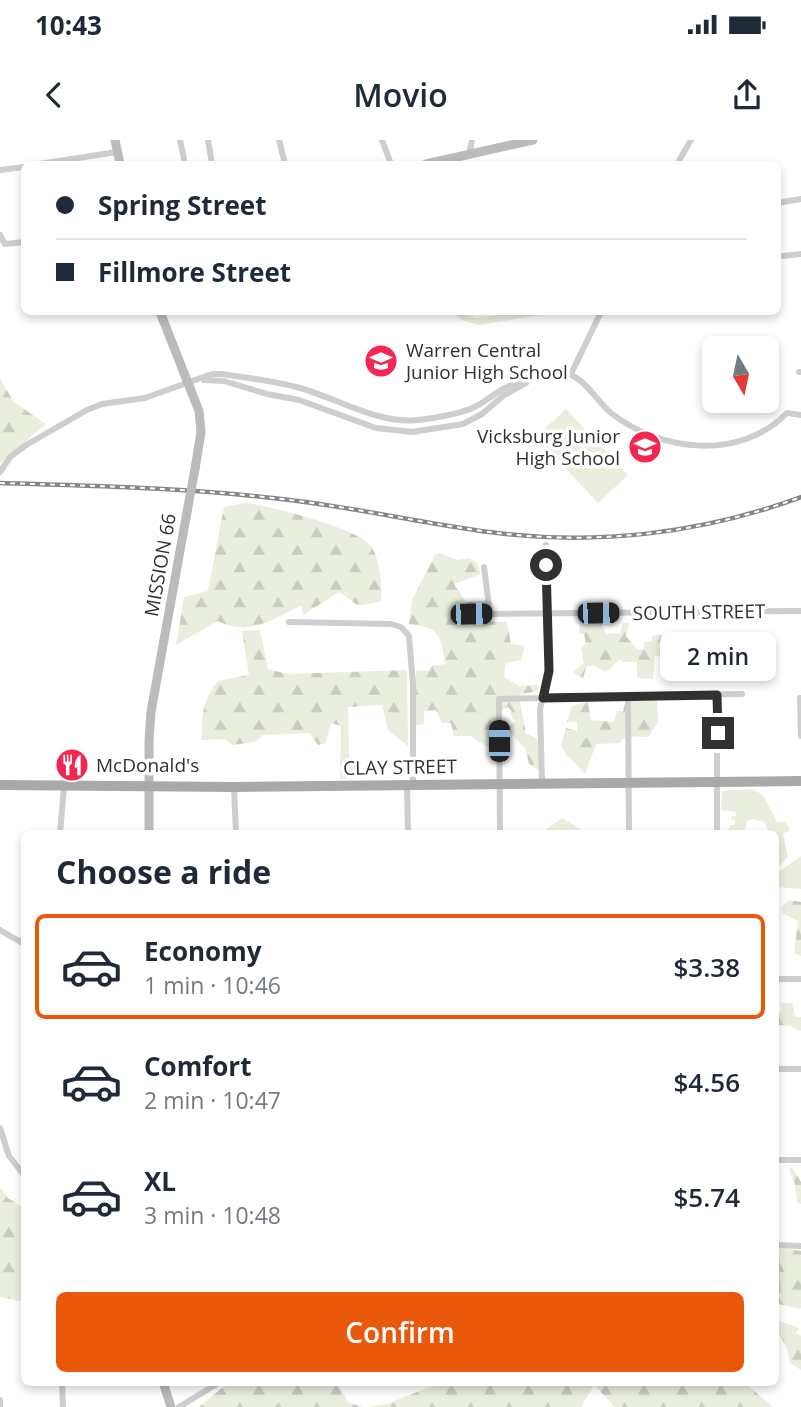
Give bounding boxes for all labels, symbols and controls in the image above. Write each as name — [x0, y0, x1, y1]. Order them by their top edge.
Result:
text: 10:43 — [35, 7, 102, 43]
text: Movio — [353, 73, 448, 116]
icon: back — [35, 76, 73, 114]
icon: share — [728, 76, 766, 114]
text: Spring Street — [98, 187, 266, 223]
text: Fillmore Street — [98, 254, 291, 290]
north arrow — [702, 336, 779, 413]
map controls — [702, 336, 779, 413]
place label: Warren Central Junior High School — [404, 337, 568, 385]
school or university icon: Warren Central Junior High School — [362, 342, 400, 380]
place label: Vicksburg Junior High School — [477, 423, 620, 471]
school or university icon: Vicksburg Junior High School — [626, 428, 664, 466]
street label: MISSION 66 — [138, 511, 182, 619]
route start — [530, 549, 562, 581]
street label: SOUTH STREET — [632, 598, 766, 626]
car — [577, 602, 620, 624]
car — [450, 603, 493, 625]
callout: 2 min — [660, 631, 776, 680]
text: 2 min — [687, 640, 749, 672]
route end — [702, 717, 734, 749]
car — [489, 720, 510, 762]
restaurant icon: McDonald's — [53, 746, 91, 784]
place label: McDonald's — [96, 752, 199, 778]
street label: CLAY STREET — [343, 753, 458, 781]
text: Choose a ride — [56, 850, 271, 893]
text: Economy — [144, 933, 262, 969]
icon: car — [60, 935, 123, 998]
text: $3.38 — [673, 949, 740, 985]
text: 1 min · 10:46 — [144, 969, 281, 1001]
text: Comfort — [144, 1048, 251, 1084]
icon: car — [60, 1050, 123, 1113]
text: $4.56 — [673, 1064, 740, 1100]
text: 2 min · 10:47 — [144, 1084, 281, 1116]
text: XL — [144, 1163, 176, 1199]
icon: car — [60, 1165, 123, 1228]
text: $5.74 — [673, 1179, 740, 1215]
text: 3 min · 10:48 — [144, 1199, 281, 1231]
button: Confirm — [56, 1292, 744, 1372]

